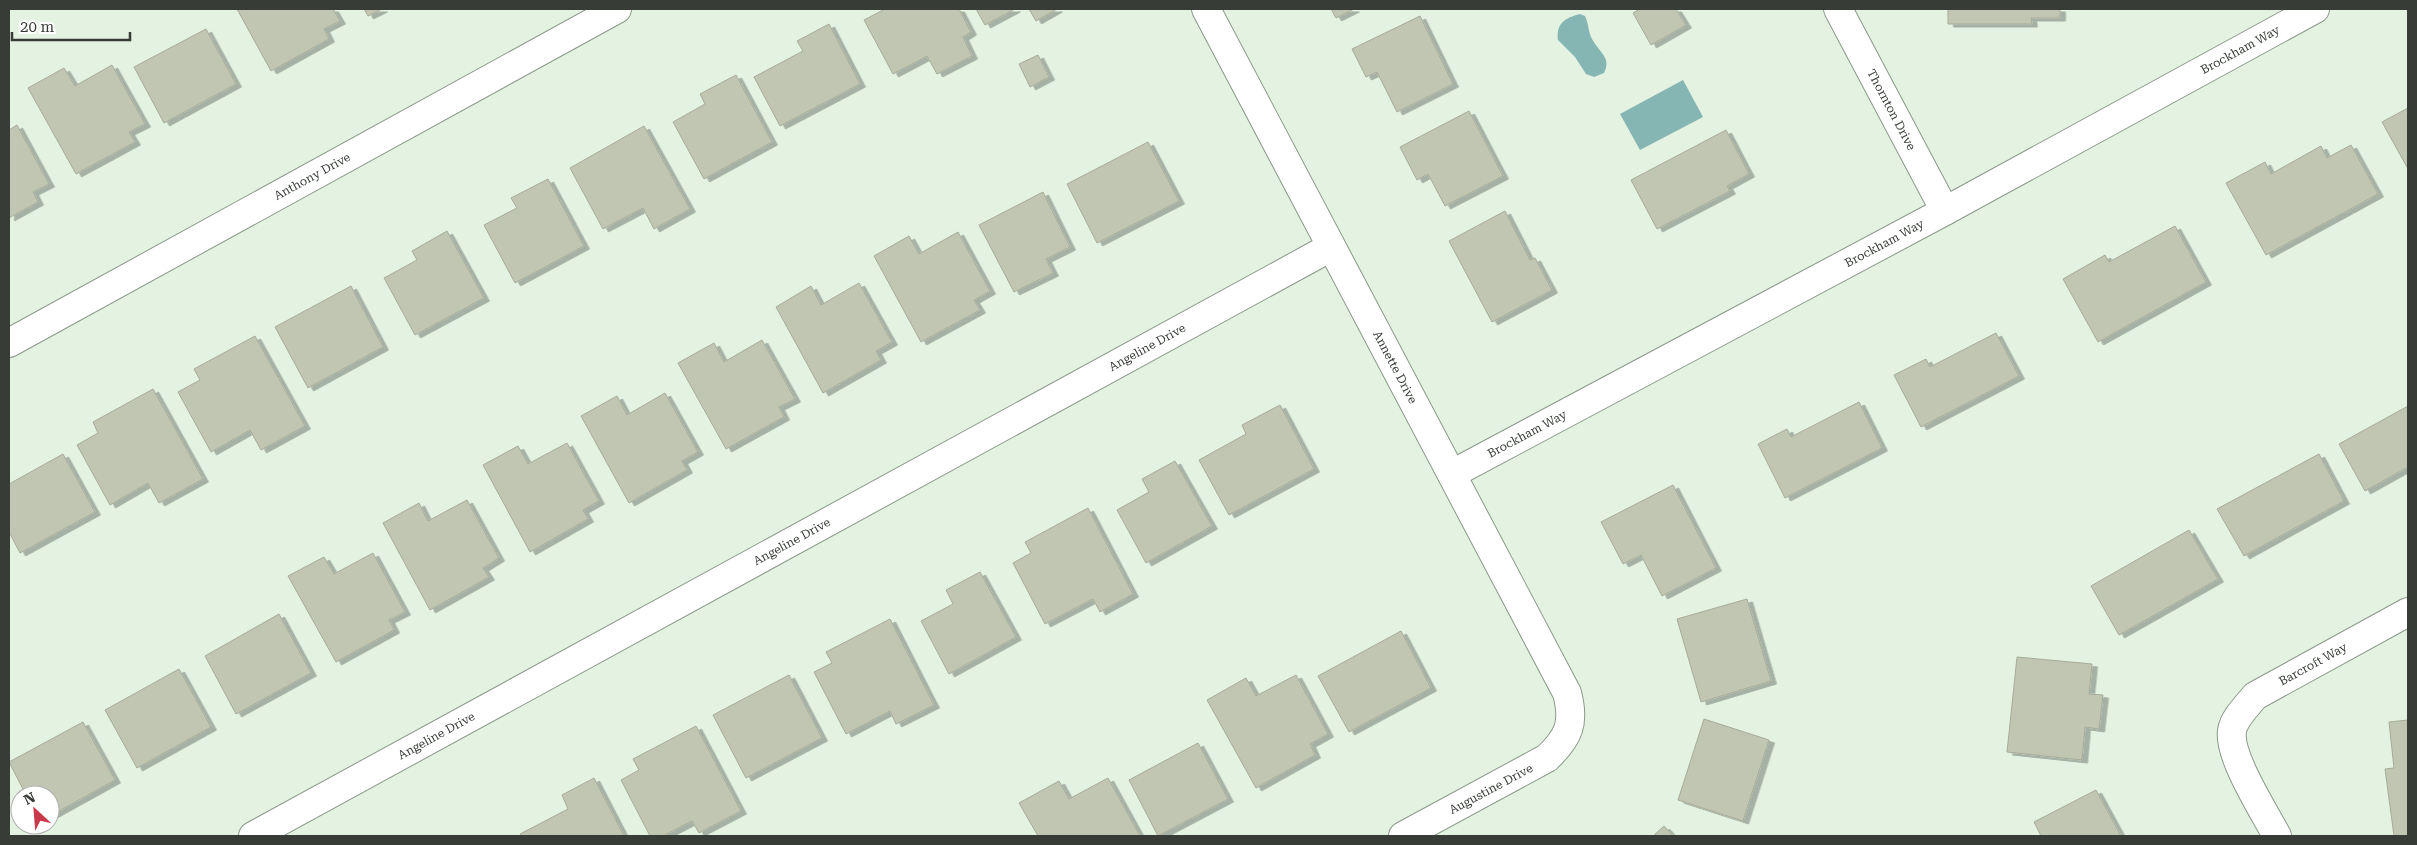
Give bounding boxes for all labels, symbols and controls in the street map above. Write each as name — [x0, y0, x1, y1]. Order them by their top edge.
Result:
scale bar — [12, 10, 130, 42]
text: 20 m — [20, 18, 55, 36]
street label: Brockham Way — [2198, 22, 2283, 77]
street label: Thornton Drive — [1864, 67, 1919, 153]
street label: Anthony Drive — [272, 150, 353, 203]
street label: Brockham Way — [1842, 216, 1927, 270]
street label: Angeline Drive — [1106, 321, 1188, 374]
street label: Annette Drive — [1370, 328, 1420, 406]
street label: Brockham Way — [1485, 407, 1570, 461]
street label: Angeline Drive — [751, 515, 833, 568]
street label: Barcroft Way — [2276, 639, 2350, 688]
street label: Angeline Drive — [396, 709, 478, 762]
street label: Augustine Drive — [1447, 761, 1536, 817]
north arrow — [10, 785, 60, 835]
text: N — [21, 789, 38, 808]

